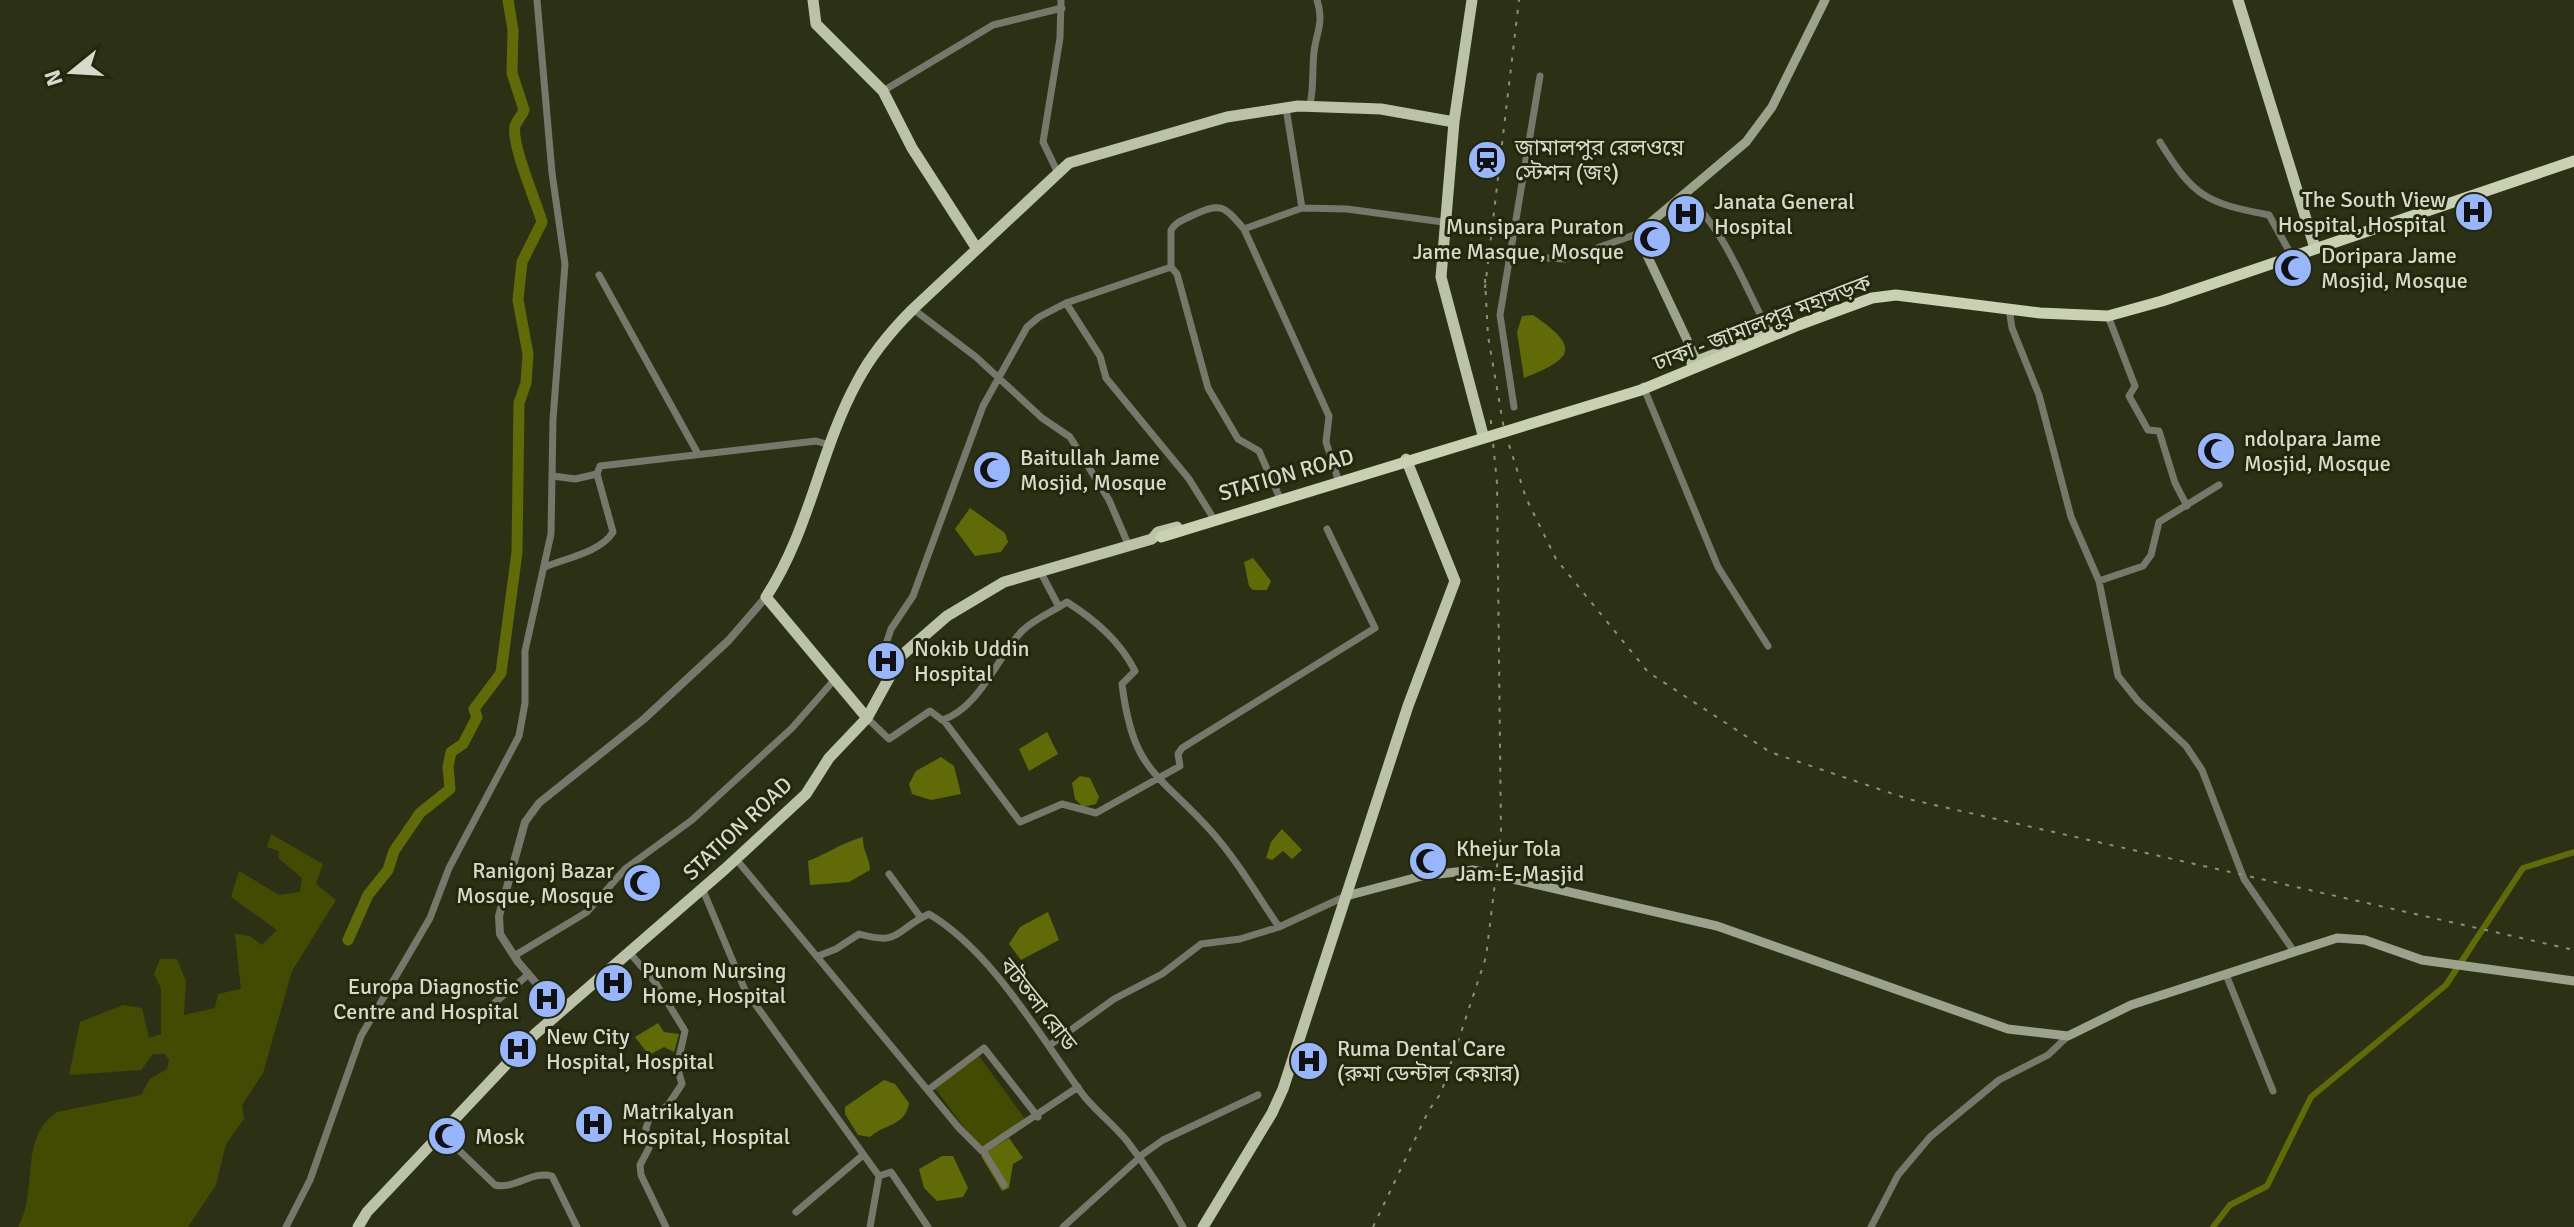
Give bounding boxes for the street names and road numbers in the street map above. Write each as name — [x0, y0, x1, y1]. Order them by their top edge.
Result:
street label: ঢাকা - জামালপুর মহাসড়ক — [1649, 268, 1875, 377]
street label: STATION ROAD — [1215, 442, 1357, 507]
street label: STATION ROAD — [677, 771, 798, 886]
street label: বটতলা রোড — [993, 952, 1083, 1056]

